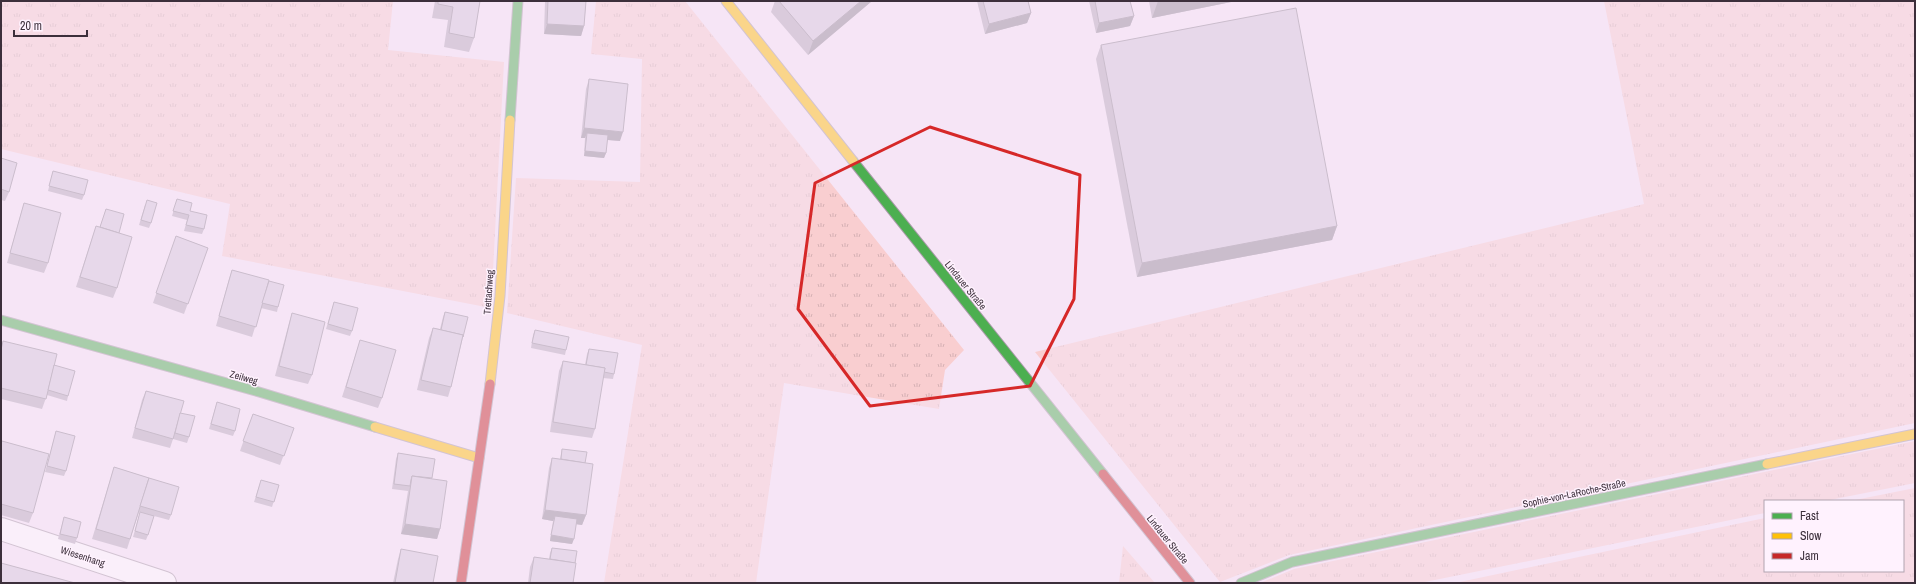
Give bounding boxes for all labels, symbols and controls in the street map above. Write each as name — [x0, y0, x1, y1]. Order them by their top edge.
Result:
scale bar — [14, 12, 87, 38]
text: 20 m — [20, 18, 42, 34]
street label: Lindauer Straße — [942, 258, 990, 313]
street label: Trettachweg — [480, 269, 497, 315]
street label: Zeilweg — [228, 367, 260, 388]
street label: Sophie-von-LaRoche-Straße — [1521, 476, 1627, 511]
legend — [1764, 500, 1904, 572]
text: Fast — [1800, 508, 1819, 524]
street label: Lindauer Straße — [1144, 512, 1192, 567]
text: Slow — [1800, 528, 1822, 544]
street label: Wiesenhang — [59, 543, 107, 570]
text: Jam — [1800, 548, 1819, 564]

